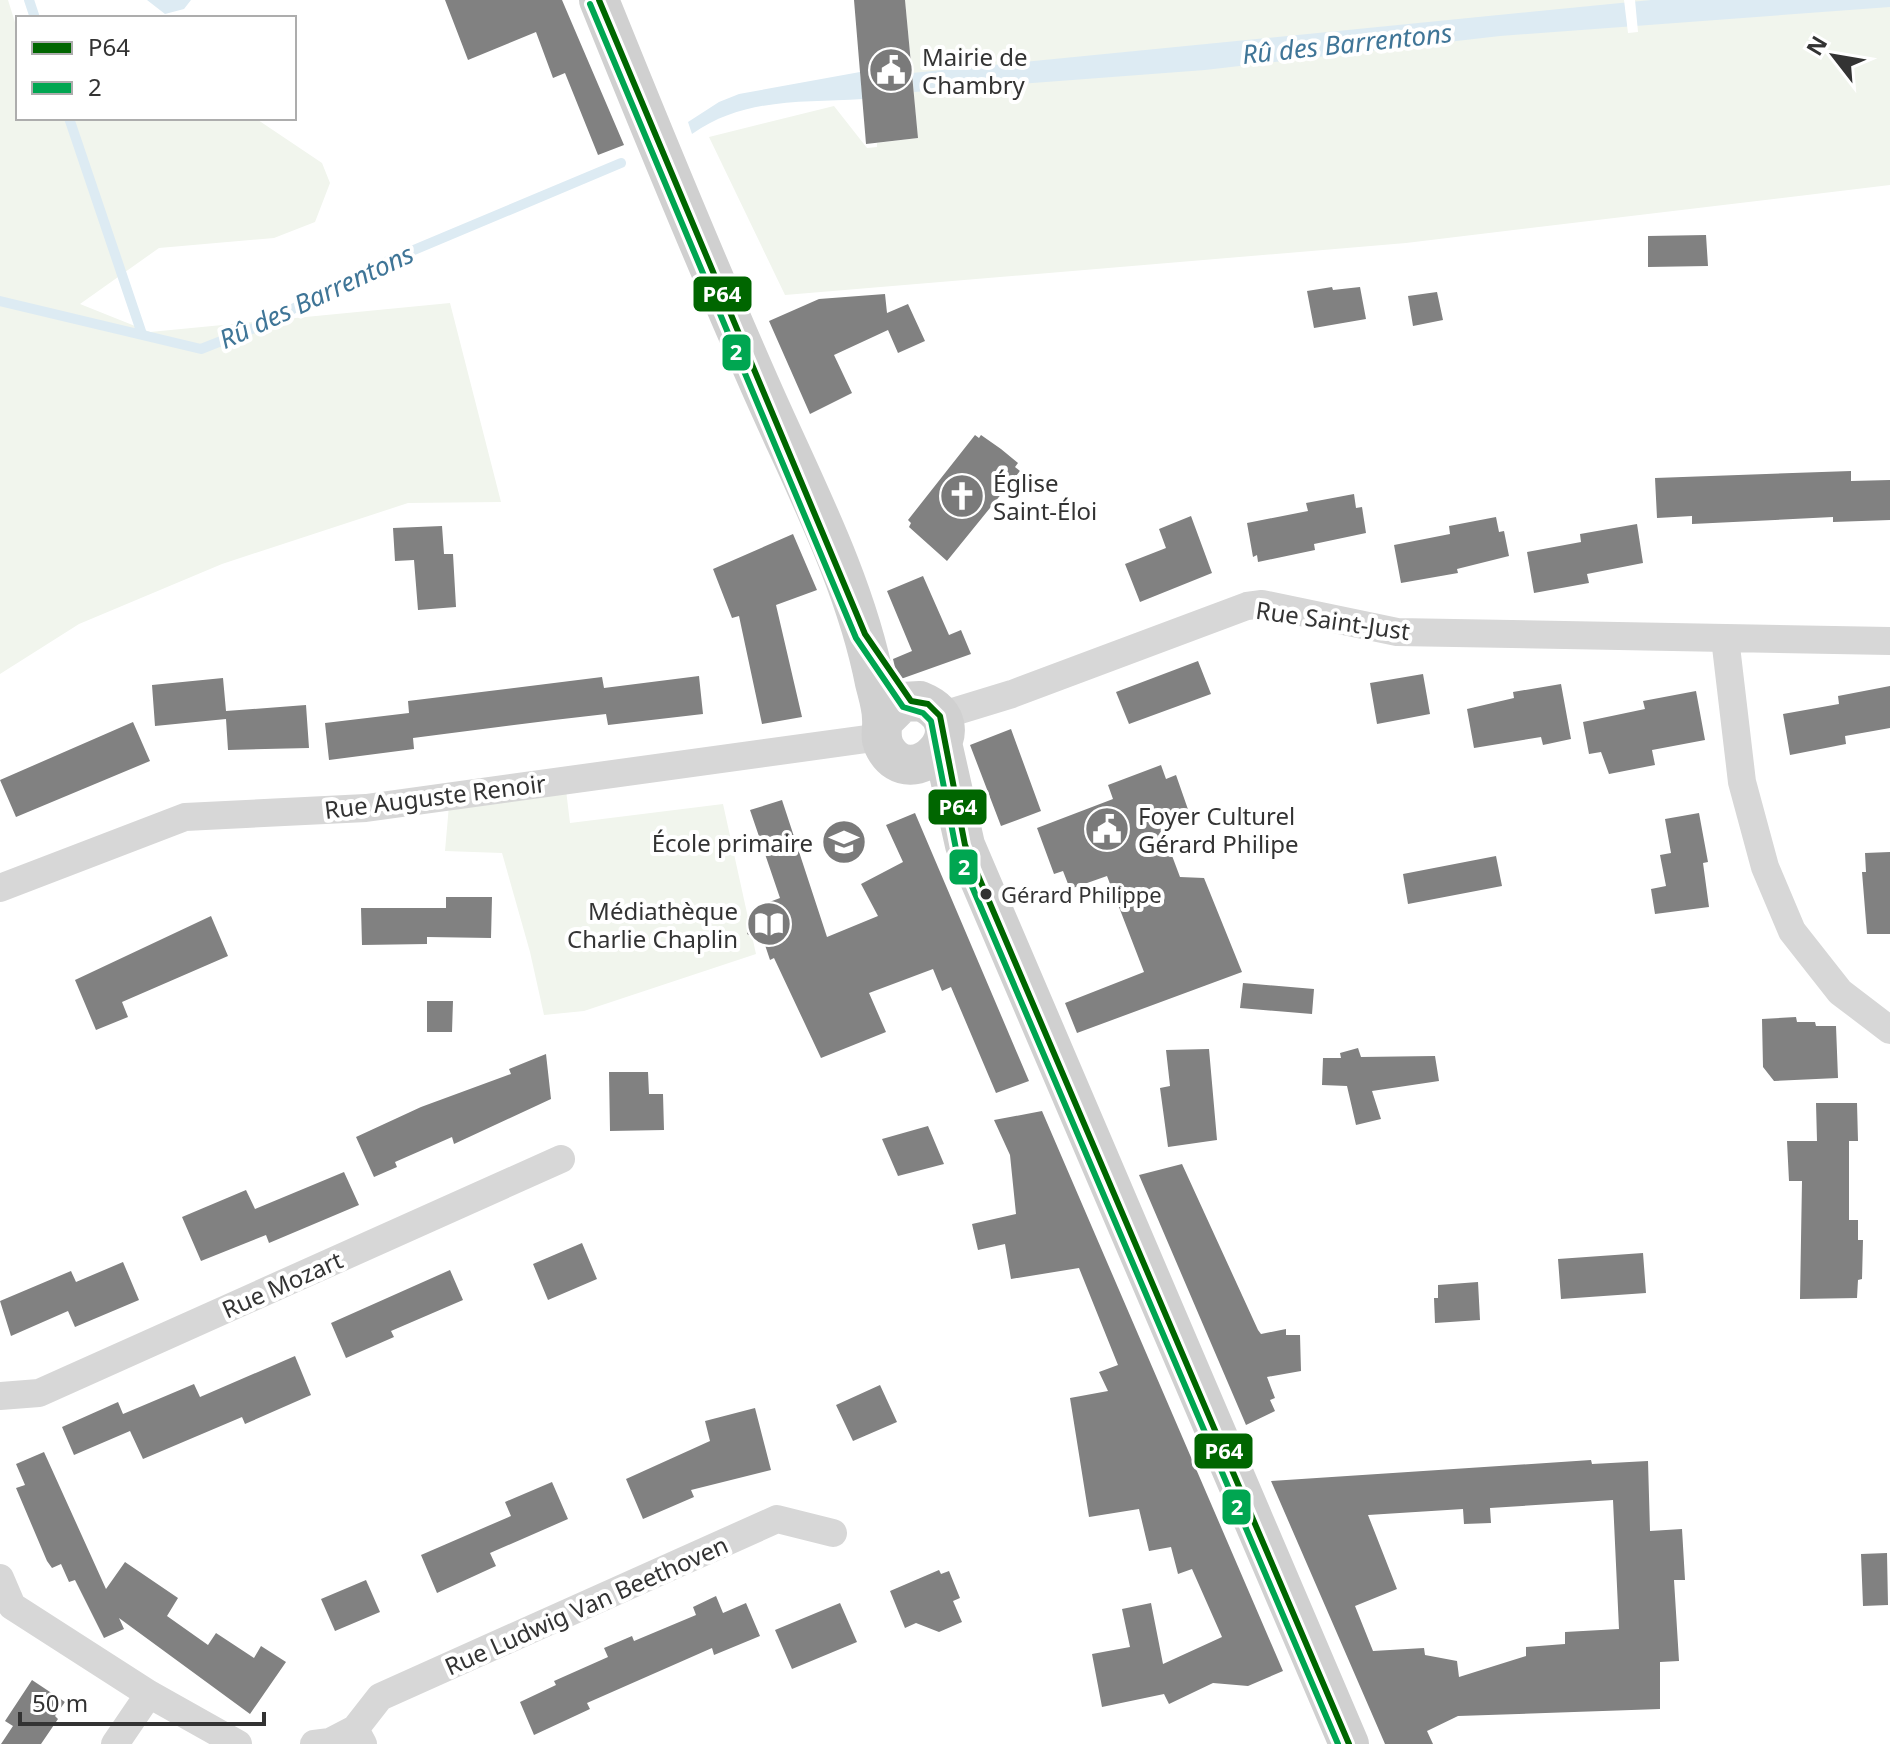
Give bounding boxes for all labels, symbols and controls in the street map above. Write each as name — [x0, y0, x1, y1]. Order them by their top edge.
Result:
water label: Rû des Barrentons — [1240, 14, 1454, 72]
legend — [16, 16, 296, 120]
north arrow — [1794, 16, 1874, 96]
text: P64 — [88, 30, 130, 63]
text: N — [1799, 30, 1833, 61]
place label: Mairie de Chambry — [922, 40, 1028, 101]
public building icon: Mairie de Chambry — [867, 46, 915, 94]
text: 2 — [88, 70, 102, 103]
water label: Rû des Barrentons — [213, 235, 419, 357]
line badge: P64 — [692, 275, 753, 313]
text: P64 — [703, 278, 742, 308]
line badge: 2 — [721, 333, 752, 372]
text: 2 — [730, 336, 742, 366]
place label: Église Saint-Éloi — [993, 466, 1097, 527]
church icon: Église Saint-Éloi — [938, 472, 986, 520]
street label: Rue Saint-Just — [1254, 593, 1412, 647]
street label: Rue Auguste Renoir — [322, 766, 548, 826]
line badge: P64 — [927, 788, 988, 826]
text: P64 — [939, 791, 978, 821]
place label: Foyer Culturel Gérard Philipe — [1138, 799, 1299, 860]
public building icon: Foyer Culturel Gérard Philipe — [1083, 805, 1131, 853]
school or university icon: École primaire — [820, 818, 868, 866]
place label: École primaire — [652, 826, 813, 859]
line badge: 2 — [948, 848, 979, 886]
text: 2 — [958, 851, 970, 881]
place label: Gérard Philippe — [1001, 879, 1162, 909]
marker: Gérard Philippe — [978, 886, 994, 902]
place label: Médiathèque Charlie Chaplin — [567, 894, 738, 955]
library icon: Médiathèque Charlie Chaplin — [745, 900, 793, 948]
street label: Rue Mozart — [216, 1243, 348, 1325]
line badge: P64 — [1193, 1432, 1254, 1470]
text: P64 — [1205, 1435, 1244, 1465]
line badge: 2 — [1221, 1488, 1252, 1526]
text: 2 — [1231, 1491, 1243, 1521]
street label: Rue Ludwig Van Beethoven — [439, 1527, 733, 1683]
scale bar — [20, 1676, 264, 1726]
text: 50 m — [32, 1686, 88, 1719]

